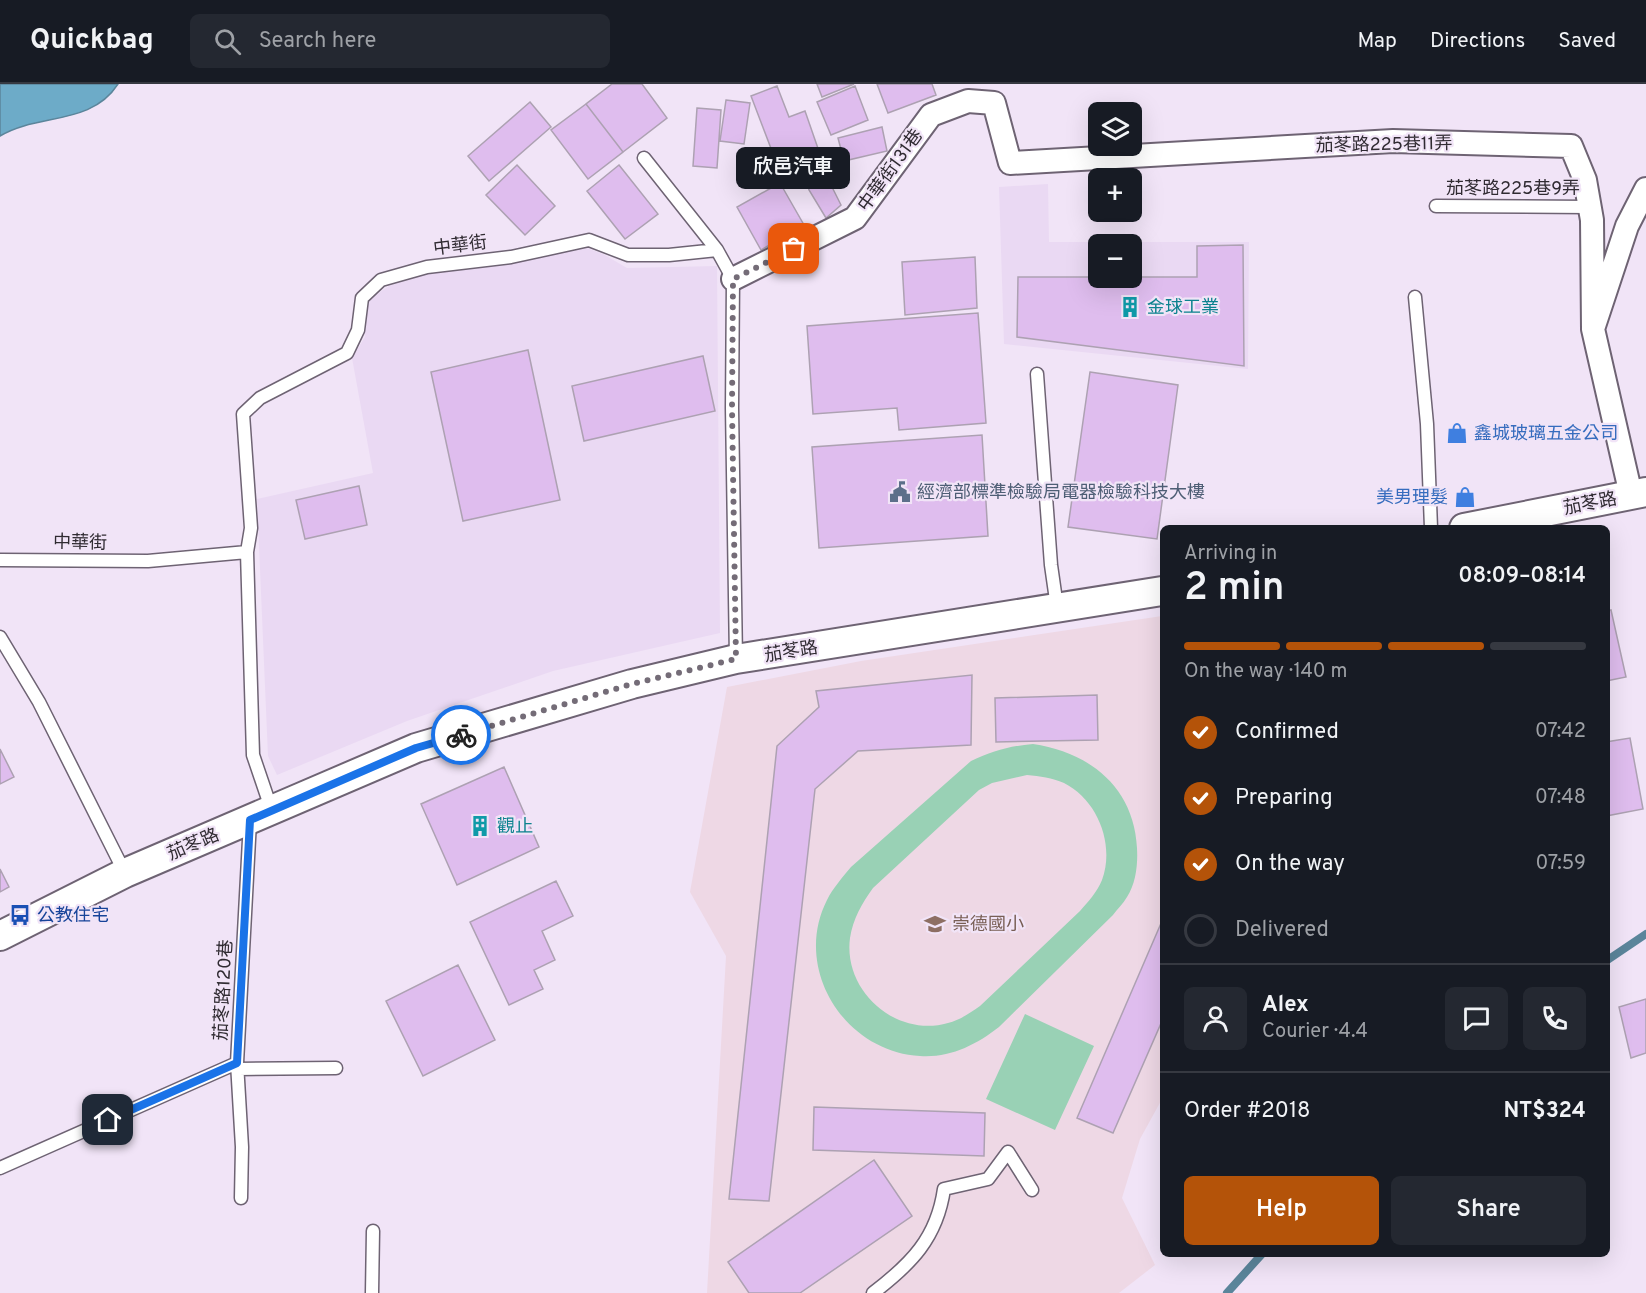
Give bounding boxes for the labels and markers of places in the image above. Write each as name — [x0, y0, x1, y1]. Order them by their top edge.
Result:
callout: 欣邑汽車 — [737, 147, 851, 189]
pin — [768, 223, 819, 274]
building icon: 金球工業 — [1118, 295, 1142, 319]
place label: 金球工業 — [1147, 297, 1219, 320]
shop icon: 鑫城玻璃五金公司 — [1445, 421, 1469, 445]
place label: 鑫城玻璃五金公司 — [1474, 423, 1618, 446]
public building icon: 經濟部標準檢驗局電器檢驗科技大樓 — [888, 480, 912, 504]
place label: 經濟部標準檢驗局電器檢驗科技大樓 — [917, 482, 1205, 505]
shop icon: 美男理髮 — [1453, 485, 1477, 509]
place label: 美男理髮 — [1376, 487, 1448, 510]
building icon: 觀止 — [468, 814, 492, 838]
place label: 觀止 — [497, 816, 533, 839]
bus stop icon: 公教住宅 — [8, 903, 32, 927]
place label: 公教住宅 — [37, 905, 109, 928]
school or university icon: 崇德國小 — [923, 912, 947, 936]
place label: 崇德國小 — [952, 914, 1024, 937]
pin — [82, 1094, 133, 1145]

